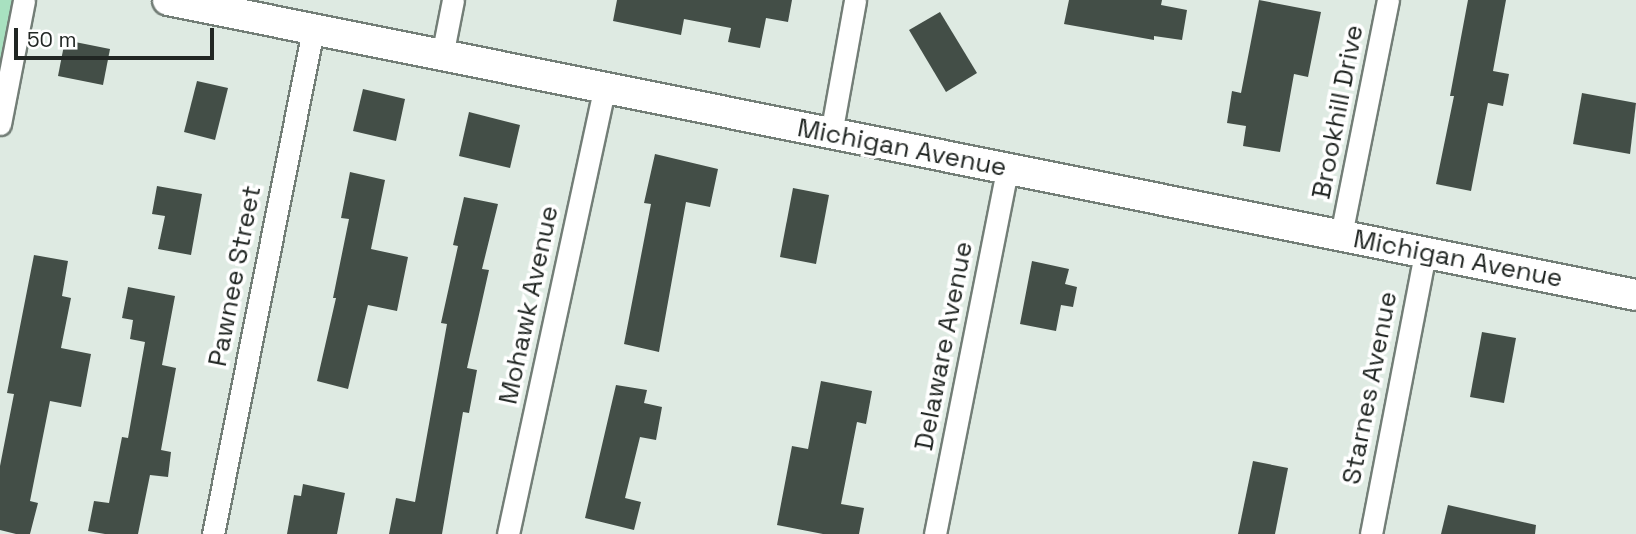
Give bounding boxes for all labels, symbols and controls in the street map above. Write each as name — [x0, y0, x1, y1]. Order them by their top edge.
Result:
scale bar — [18, 14, 217, 58]
street label: Brookhill Drive — [1306, 22, 1370, 202]
text: 50 m — [27, 26, 77, 53]
street label: Michigan Avenue — [795, 112, 1009, 184]
street label: Pawnee Street — [202, 183, 268, 369]
street label: Mohawk Avenue — [493, 203, 565, 407]
street label: Michigan Avenue — [1351, 223, 1565, 295]
street label: Delaware Avenue — [908, 239, 980, 453]
street label: Starnes Avenue — [1336, 289, 1404, 487]

